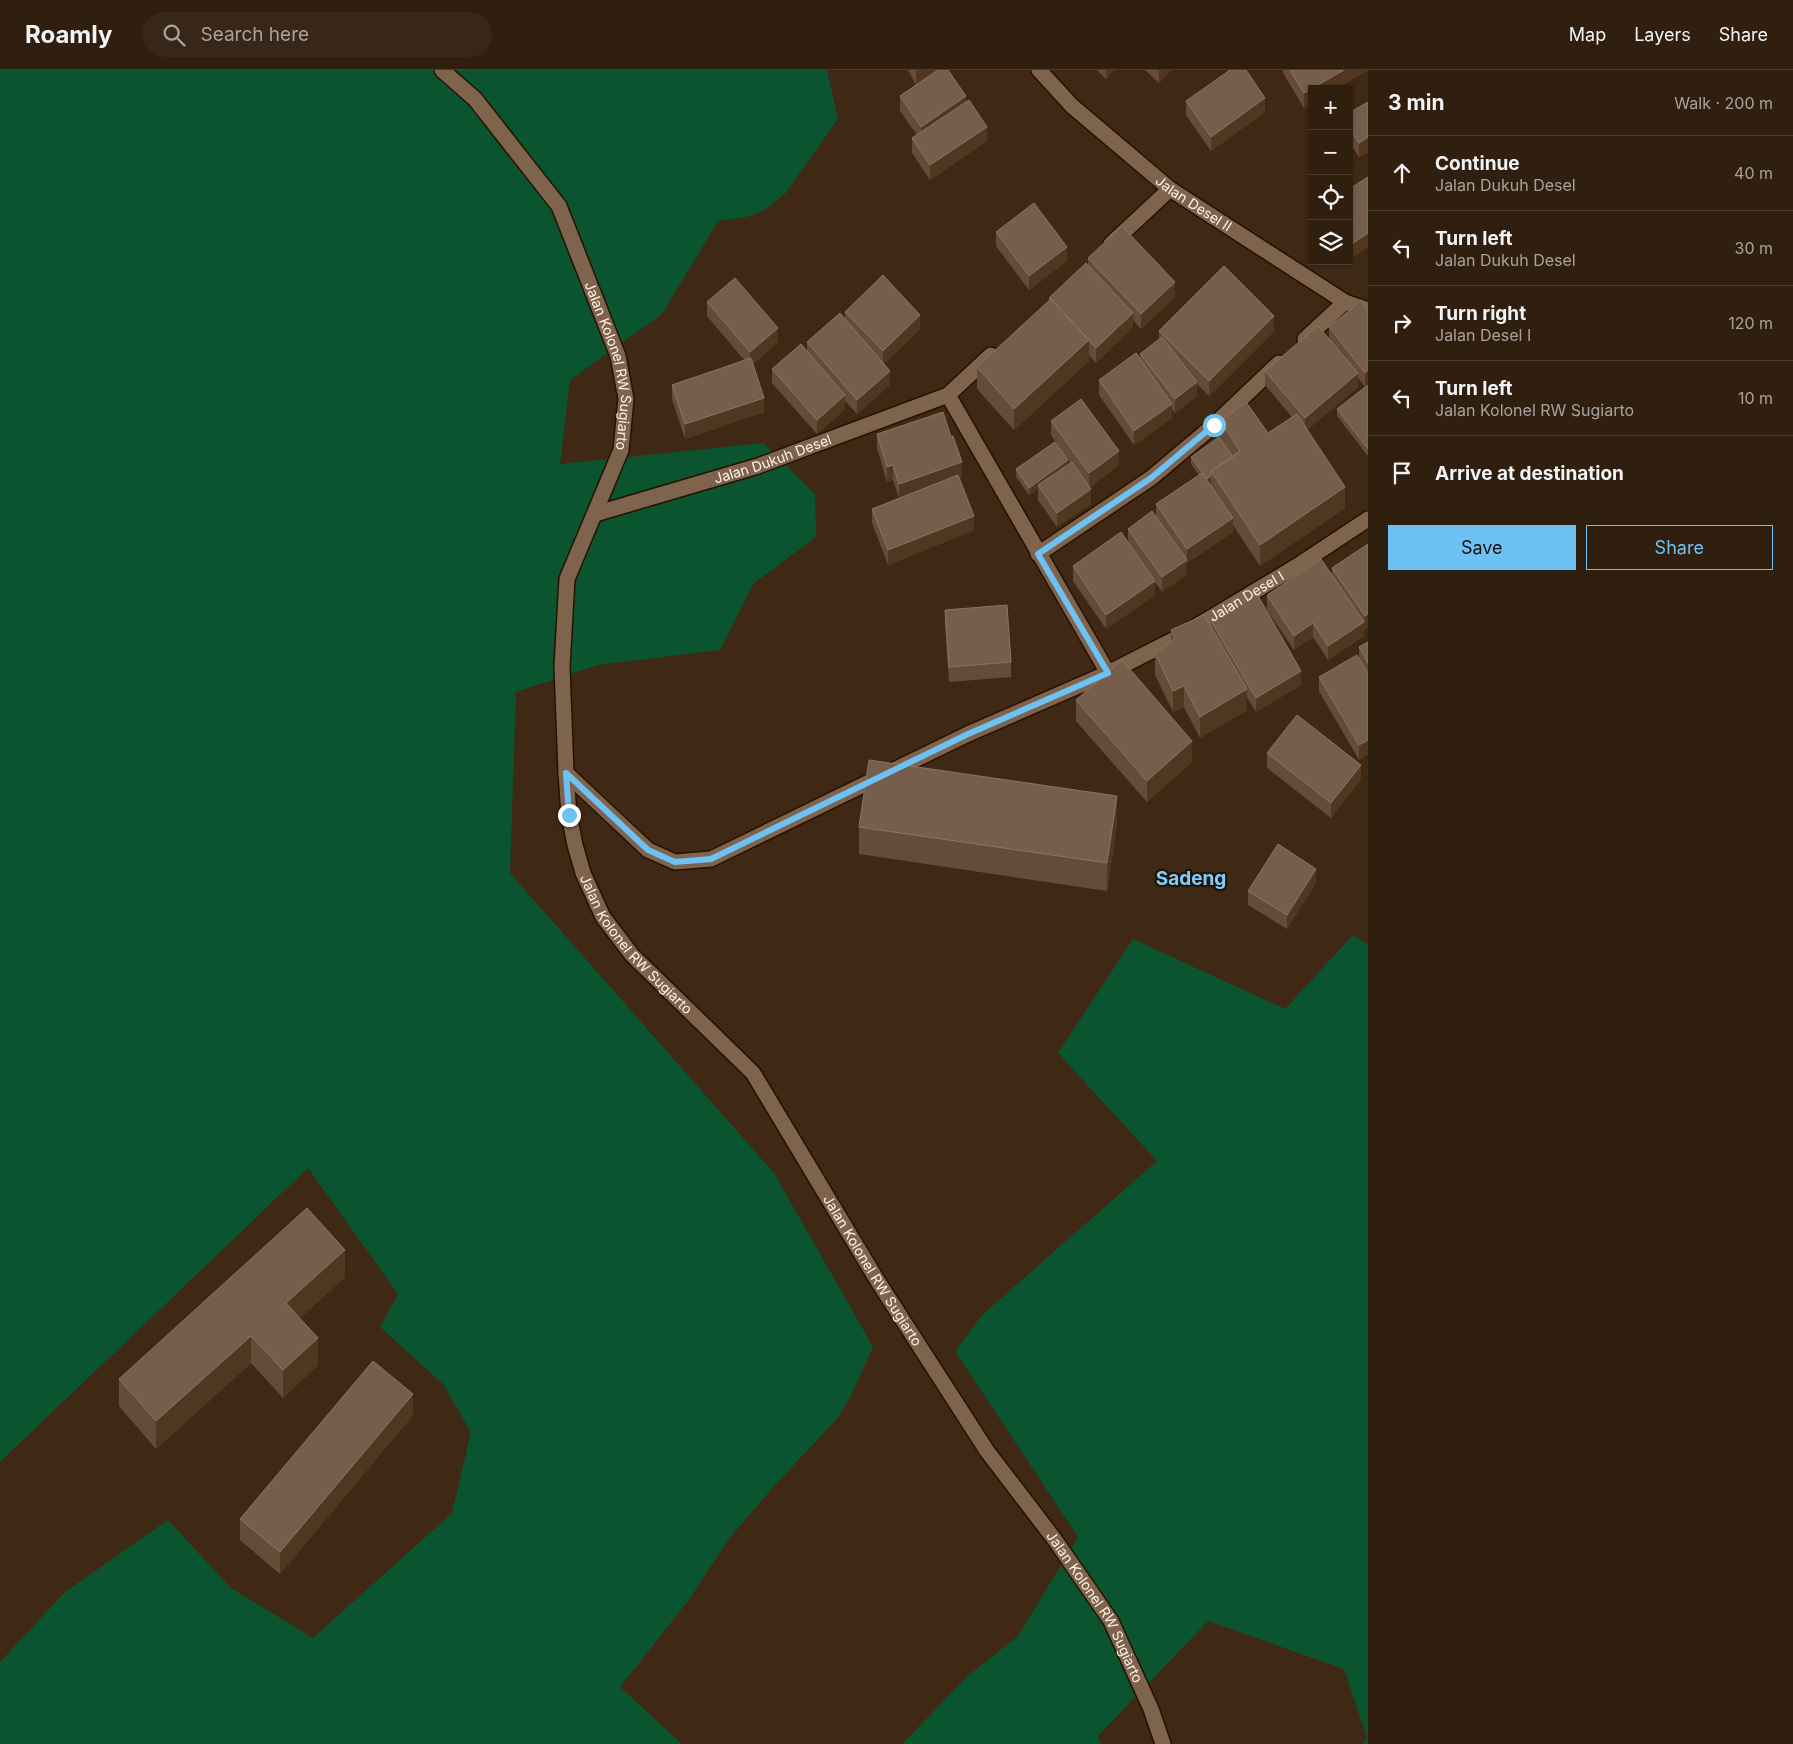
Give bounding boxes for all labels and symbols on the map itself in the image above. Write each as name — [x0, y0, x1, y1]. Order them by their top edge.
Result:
street label: Jalan Desel II — [1152, 172, 1235, 235]
street label: Jalan Kolonel RW Sugiarto — [582, 279, 635, 451]
route start — [1203, 414, 1226, 437]
street label: Jalan Dukuh Desel — [712, 430, 834, 487]
street label: Jalan Desel I — [1206, 567, 1287, 625]
route end — [558, 804, 581, 827]
district label: Sadeng — [1156, 867, 1226, 890]
street label: Jalan Kolonel RW Sugiarto — [577, 872, 696, 1017]
street label: Jalan Kolonel RW Sugiarto — [820, 1192, 926, 1349]
street label: Jalan Kolonel RW Sugiarto — [1043, 1527, 1147, 1685]

